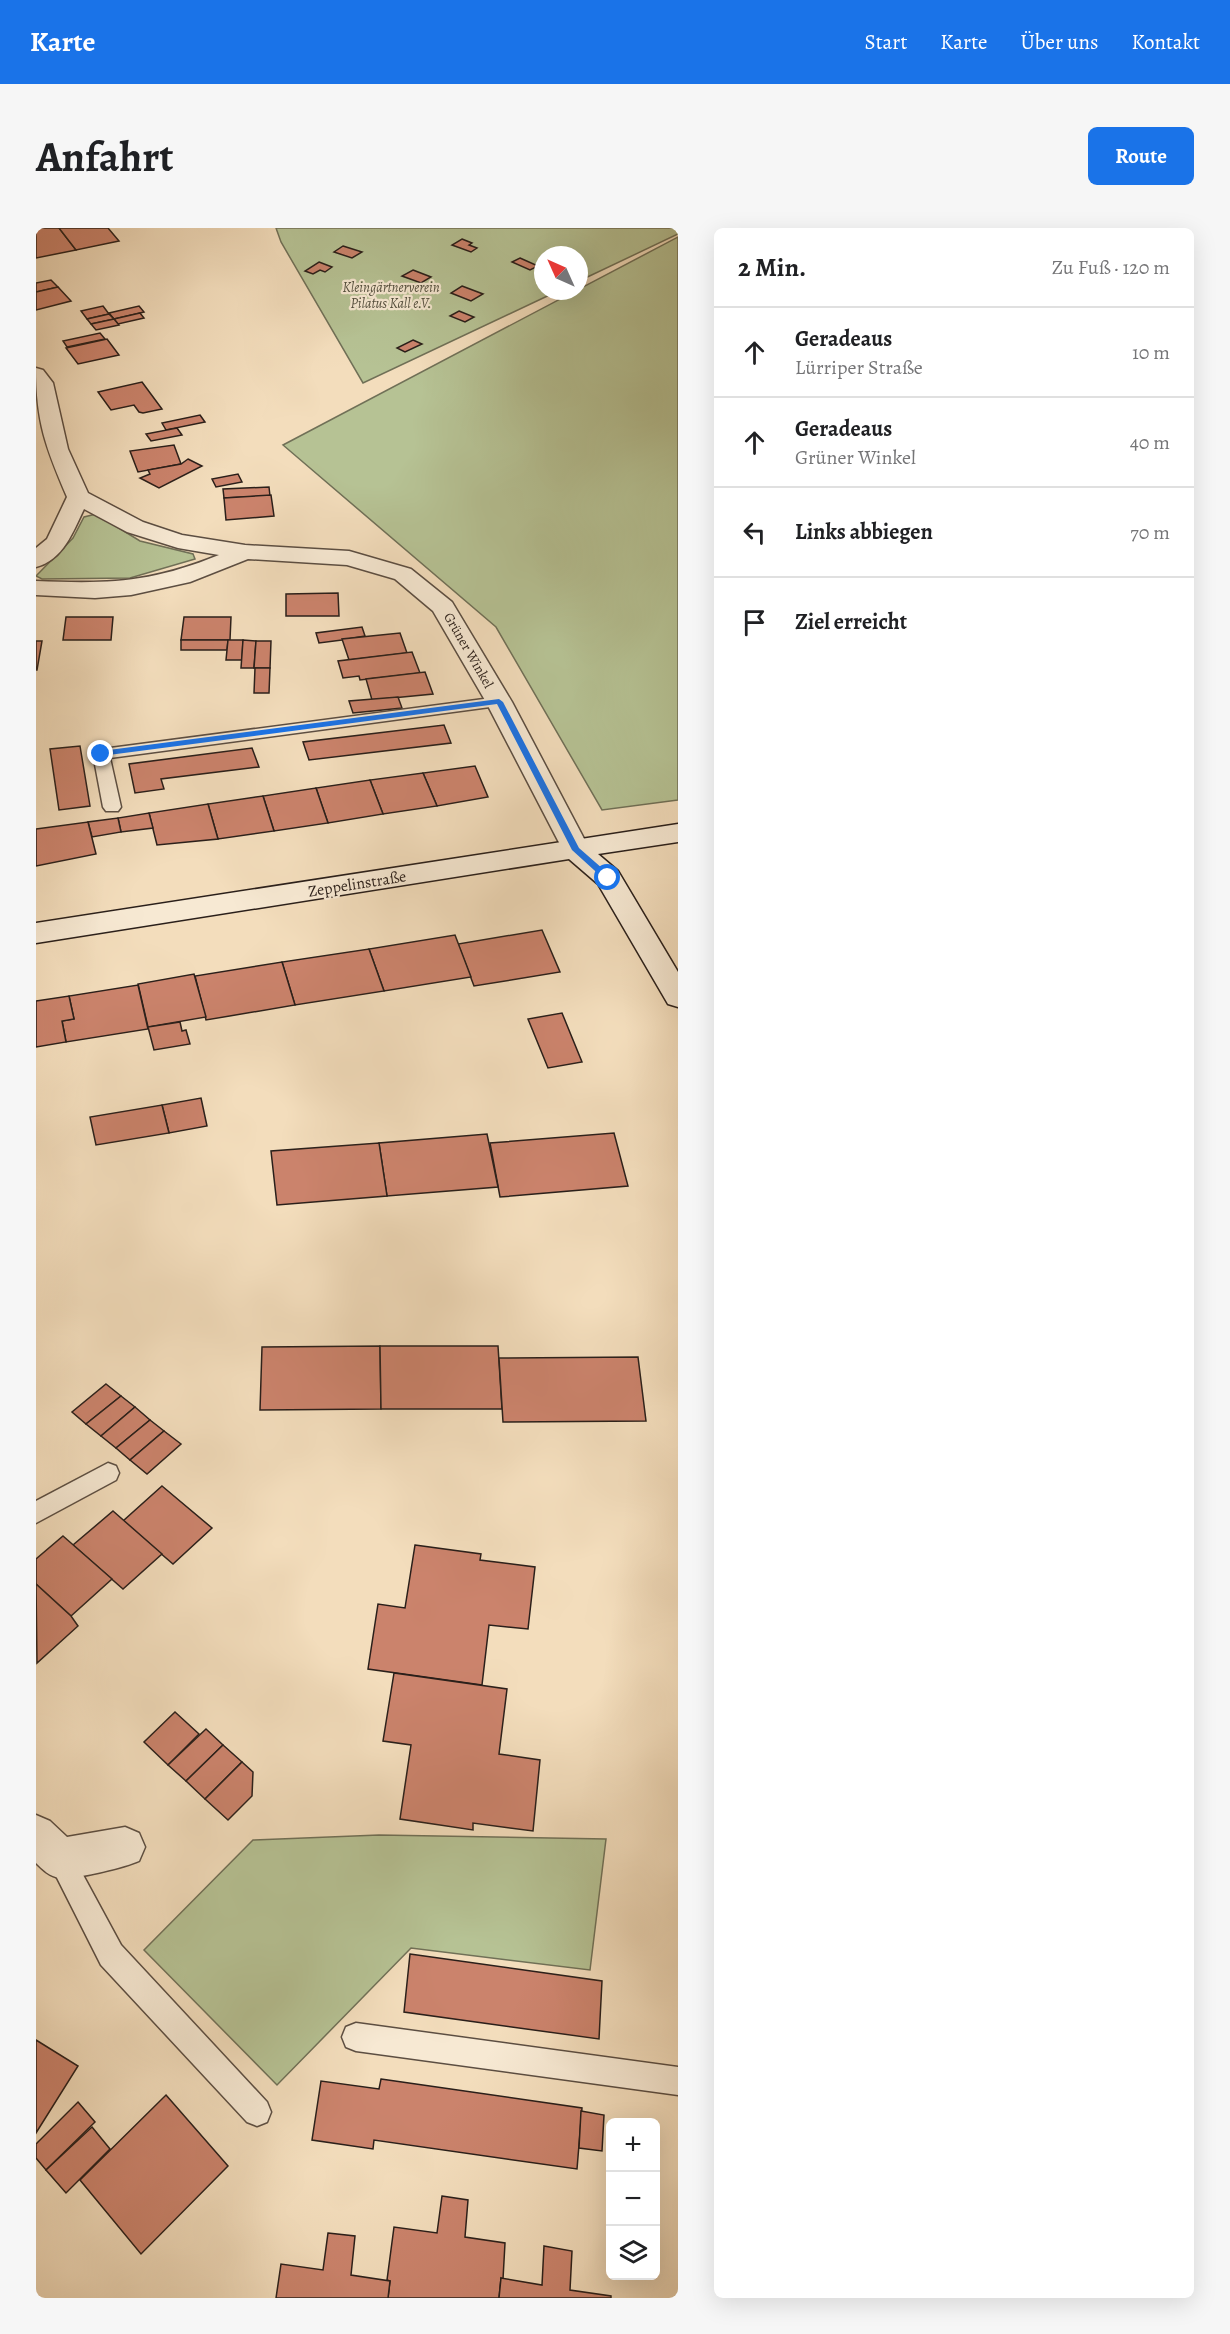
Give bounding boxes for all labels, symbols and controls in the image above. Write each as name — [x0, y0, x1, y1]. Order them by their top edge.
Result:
text: Karte — [30, 23, 95, 61]
text: Start — [865, 28, 907, 56]
text: Karte — [940, 28, 988, 56]
text: Über uns — [1021, 28, 1098, 56]
text: Kontakt — [1131, 28, 1200, 56]
button: Route — [1088, 127, 1194, 185]
text: Anfahrt — [36, 128, 173, 185]
north arrow — [534, 246, 588, 300]
text: 2 Min. — [738, 250, 806, 285]
text: Zu Fuß · 120 m — [1052, 254, 1170, 281]
park label: Kleingärtnerverein Pilatus Kall e.V. — [342, 278, 440, 313]
text: Geradeaus — [795, 324, 892, 354]
icon: ahead — [738, 336, 771, 369]
text: 10 m — [1132, 339, 1170, 366]
text: Lürriper Straße — [795, 354, 923, 381]
text: Geradeaus — [795, 414, 892, 444]
icon: ahead — [738, 426, 771, 459]
text: 40 m — [1130, 429, 1170, 456]
text: Grüner Winkel — [795, 444, 916, 471]
icon: left — [738, 516, 771, 549]
text: Links abbiegen — [795, 517, 933, 547]
text: 70 m — [1130, 519, 1170, 546]
icon: arrive — [738, 606, 771, 639]
text: Ziel erreicht — [795, 607, 907, 637]
street label: Grüner Winkel — [439, 609, 498, 692]
route end — [87, 740, 113, 766]
route start — [594, 864, 620, 890]
street label: Zeppelinstraße — [307, 865, 408, 903]
map controls — [606, 2118, 660, 2280]
button: + — [606, 2118, 660, 2172]
button: − — [606, 2172, 660, 2226]
button: layers — [606, 2226, 660, 2280]

